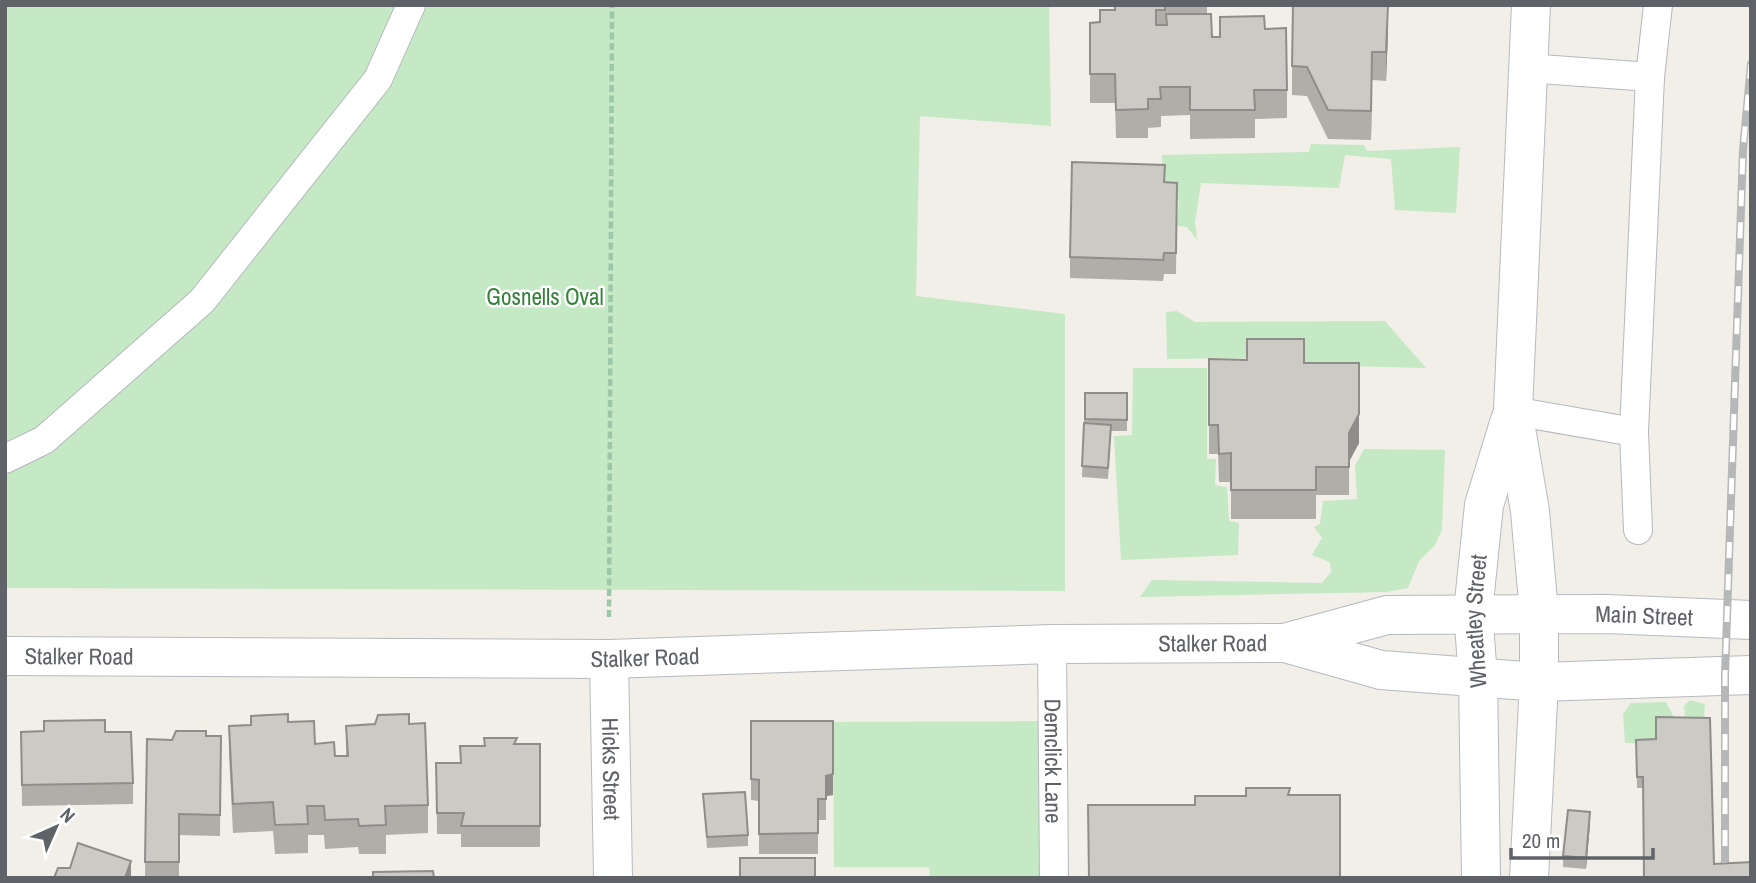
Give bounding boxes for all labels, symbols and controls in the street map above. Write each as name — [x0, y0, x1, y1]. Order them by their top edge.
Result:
park label: Gosnells Oval — [486, 281, 604, 312]
street label: Wheatley Street — [1457, 553, 1494, 688]
street label: Main Street — [1595, 598, 1693, 633]
street label: Stalker Road — [1158, 627, 1267, 659]
street label: Stalker Road — [24, 640, 134, 672]
street label: Stalker Road — [590, 640, 700, 674]
street label: Demclick Lane — [1037, 698, 1070, 824]
street label: Hicks Street — [595, 717, 628, 821]
north arrow — [21, 792, 91, 862]
text: N — [55, 802, 81, 828]
scale bar — [1511, 816, 1653, 860]
text: 20 m — [1522, 826, 1560, 855]

